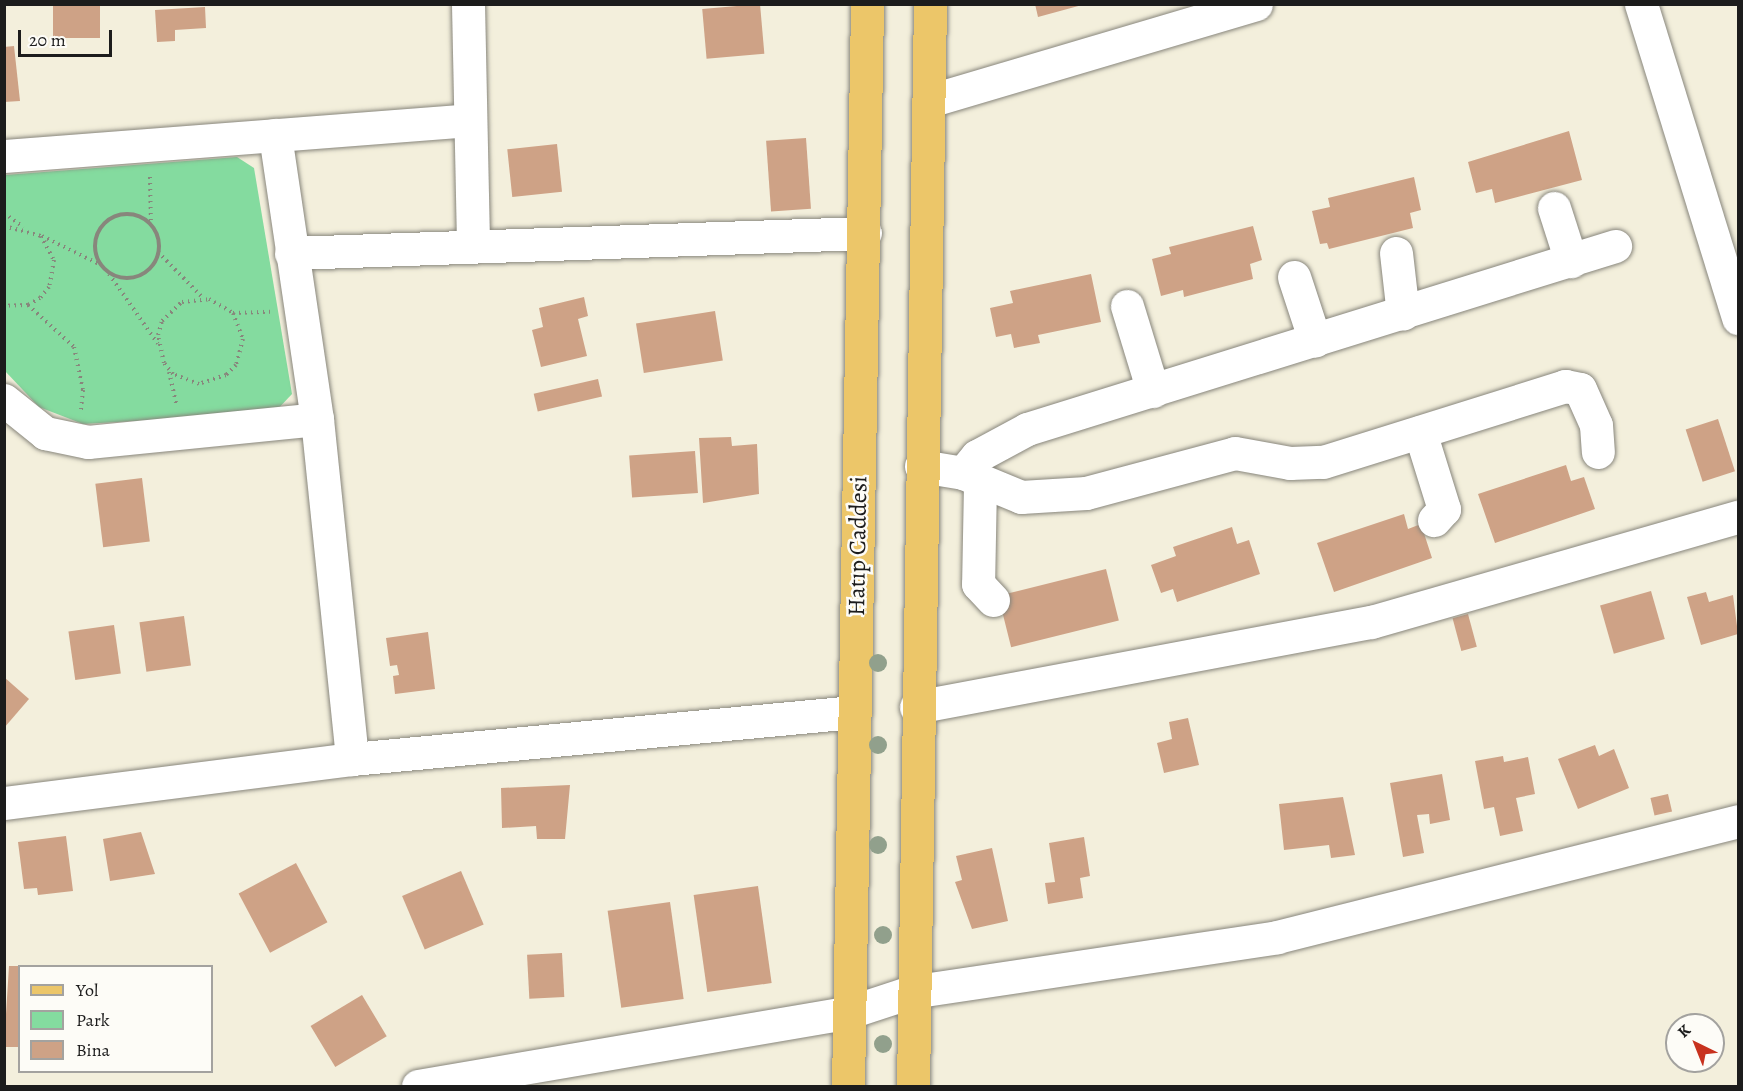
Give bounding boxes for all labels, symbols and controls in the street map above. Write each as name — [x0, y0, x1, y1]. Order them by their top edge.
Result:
scale bar — [21, 18, 116, 56]
text: 20 m — [29, 28, 66, 52]
street label: Hatıp Caddesi — [842, 476, 874, 616]
legend — [18, 965, 213, 1073]
text: Yol — [76, 978, 98, 1002]
text: Park — [76, 1008, 110, 1032]
north arrow — [1665, 1013, 1725, 1073]
text: K — [1673, 1020, 1695, 1043]
text: Bina — [76, 1038, 110, 1062]

